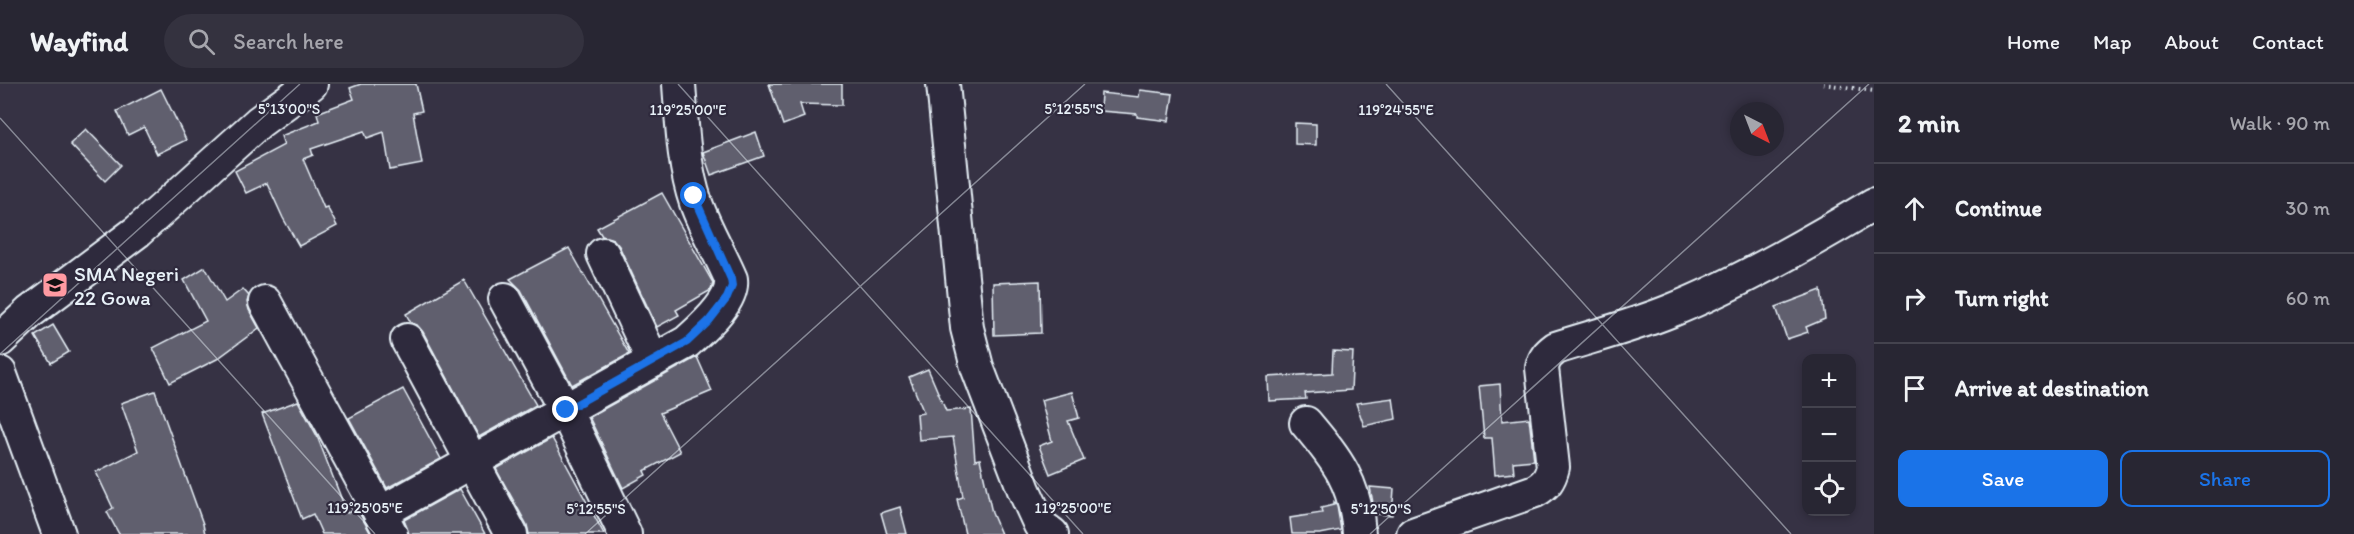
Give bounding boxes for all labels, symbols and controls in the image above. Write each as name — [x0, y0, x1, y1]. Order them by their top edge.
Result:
search box — [164, 14, 584, 68]
text: Wayfind — [30, 24, 128, 58]
icon: search — [185, 25, 218, 58]
text: Search here — [233, 28, 344, 55]
text: Home — [2007, 29, 2060, 54]
text: Map — [2093, 29, 2132, 54]
text: About — [2165, 29, 2219, 54]
text: Contact — [2252, 29, 2324, 54]
text: 5°13'00"S — [258, 100, 320, 118]
text: 5°12'55"S — [1044, 100, 1104, 118]
text: 119°25'00"E — [650, 101, 726, 119]
text: 119°24'55"E — [1358, 101, 1434, 119]
north arrow — [1730, 102, 1784, 156]
text: 2 min — [1898, 107, 1960, 139]
text: Walk · 90 m — [2229, 111, 2330, 135]
route start — [680, 182, 706, 208]
icon: ahead — [1898, 192, 1931, 225]
text: Continue — [1955, 195, 2042, 222]
text: 30 m — [2285, 196, 2330, 220]
place label: SMA Negeri 22 Gowa — [74, 261, 179, 310]
school or university icon: SMA Negeri 22 Gowa — [40, 270, 70, 300]
icon: right — [1898, 282, 1931, 315]
text: Turn right — [1955, 285, 2049, 312]
text: 60 m — [2286, 286, 2330, 310]
map controls — [1802, 354, 1856, 516]
button: + — [1802, 354, 1856, 408]
icon: arrive — [1898, 372, 1931, 405]
text: Arrive at destination — [1955, 375, 2149, 402]
route end — [552, 396, 578, 422]
button: − — [1802, 408, 1856, 462]
button: Save — [1898, 450, 2108, 507]
button: Share — [2120, 450, 2330, 507]
button: locate — [1802, 462, 1856, 516]
text: 119°25'05"E — [327, 499, 403, 517]
text: 119°25'00"E — [1035, 499, 1111, 517]
text: 5°12'55"S — [566, 500, 626, 518]
text: 5°12'50"S — [1351, 500, 1411, 518]

